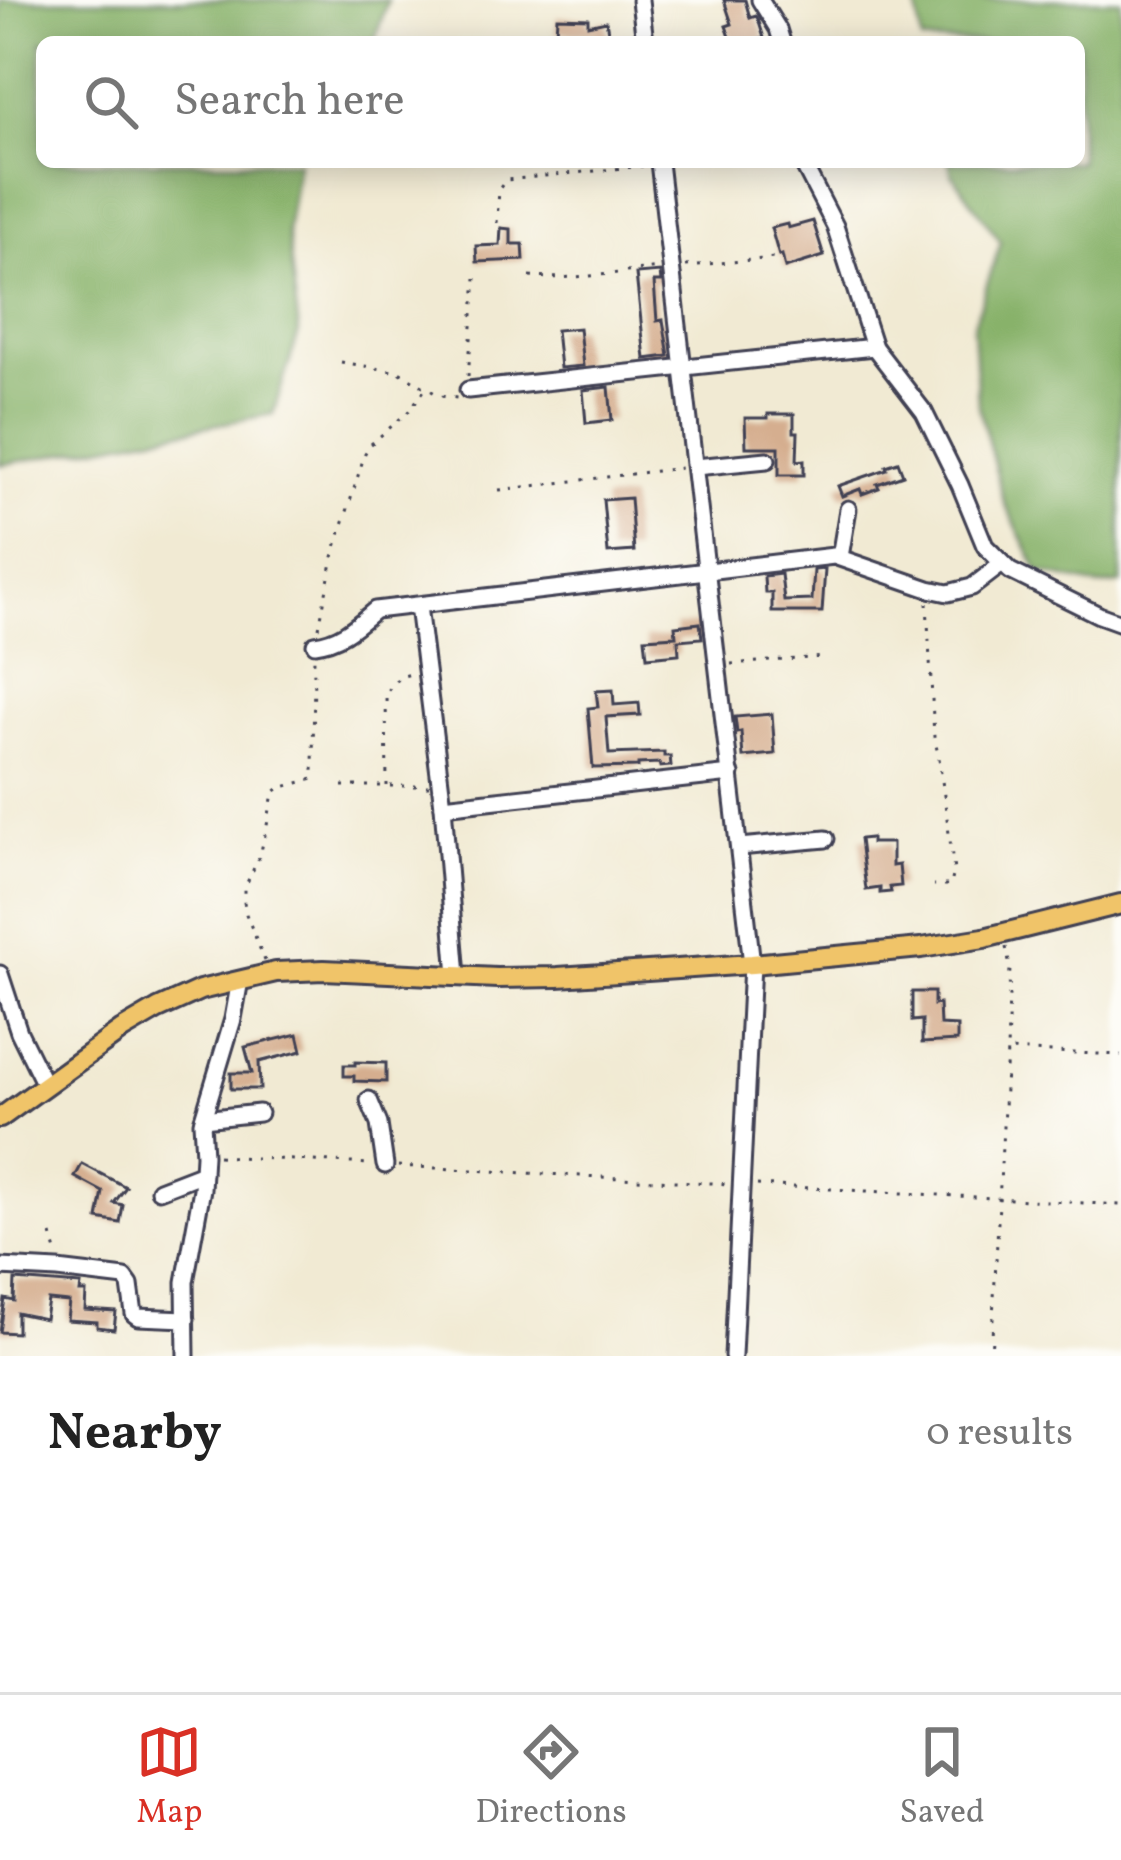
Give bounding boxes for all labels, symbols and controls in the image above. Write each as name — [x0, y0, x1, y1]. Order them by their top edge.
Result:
search box — [36, 36, 1085, 168]
icon: search — [78, 69, 144, 135]
text: Search here — [174, 71, 405, 134]
text: Nearby — [48, 1399, 222, 1470]
text: 0 results — [926, 1407, 1073, 1461]
tab: Map — [136, 1719, 203, 1837]
tab: Directions — [475, 1719, 627, 1837]
tab: Saved — [900, 1719, 985, 1837]

